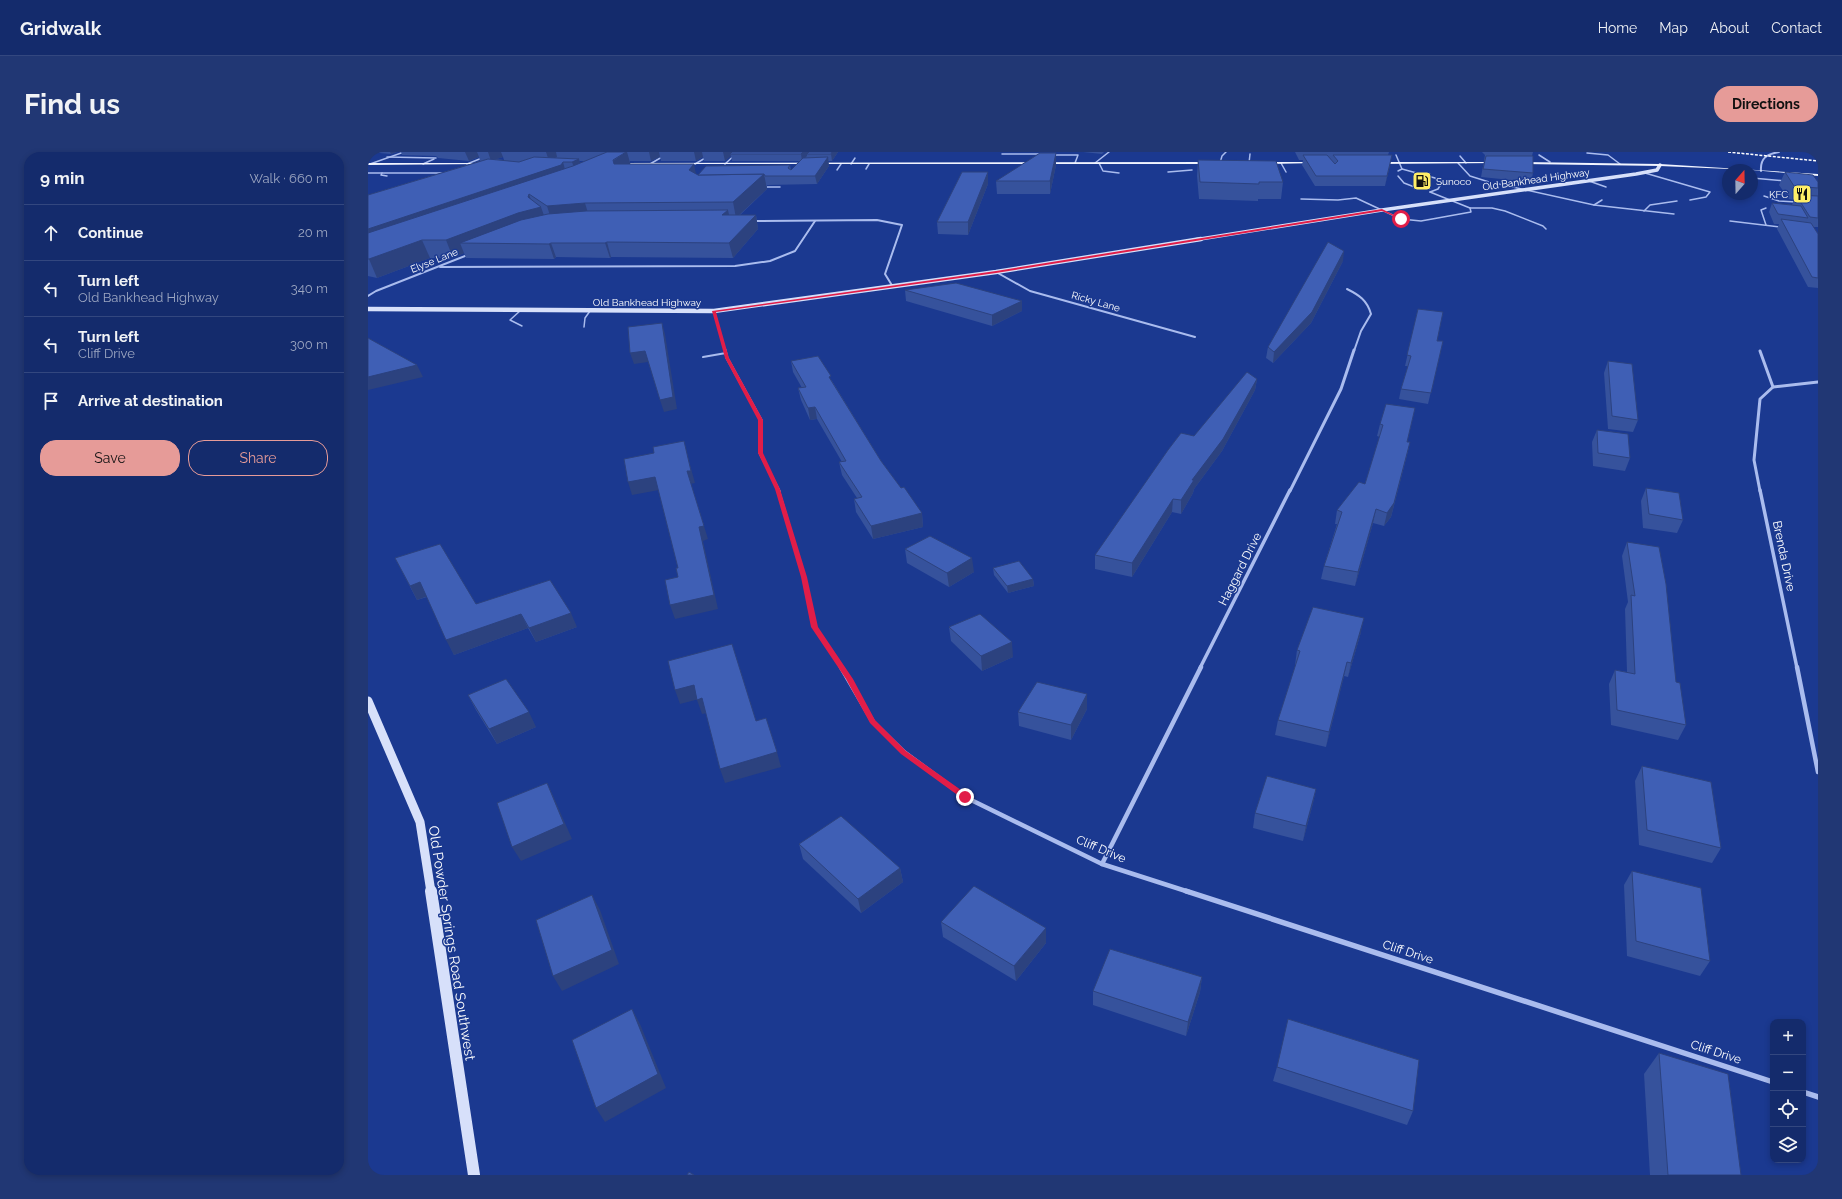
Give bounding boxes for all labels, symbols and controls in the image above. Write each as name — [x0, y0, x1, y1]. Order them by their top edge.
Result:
text: Gridwalk — [20, 17, 101, 39]
text: Home — [1598, 20, 1637, 36]
text: Map — [1659, 20, 1688, 36]
text: About — [1710, 20, 1749, 36]
text: Contact — [1771, 20, 1822, 36]
button: Directions — [1714, 86, 1818, 122]
text: Find us — [24, 88, 120, 121]
north arrow — [1722, 164, 1758, 200]
street label: Old Bankhead Highway — [1482, 166, 1591, 192]
text: 9 min — [40, 168, 85, 188]
fuel station icon: Sunoco — [1411, 170, 1433, 192]
text: Walk · 660 m — [250, 171, 328, 186]
place label: Sunoco — [1436, 176, 1471, 187]
restaurant icon: KFC — [1791, 183, 1813, 205]
place label: KFC — [1769, 189, 1788, 200]
route start — [1392, 210, 1410, 228]
icon: ahead — [40, 222, 62, 244]
text: Continue — [78, 224, 143, 242]
text: 20 m — [298, 225, 328, 240]
street label: Elyse Lane — [409, 246, 460, 275]
text: Turn left — [78, 272, 139, 290]
icon: left — [40, 278, 62, 300]
text: 340 m — [291, 281, 328, 296]
street label: Ricky Lane — [1070, 289, 1122, 314]
text: Old Bankhead Highway — [78, 290, 219, 305]
street label: Old Bankhead Highway — [593, 297, 702, 308]
text: Turn left — [78, 328, 139, 346]
icon: left — [40, 334, 62, 356]
text: 300 m — [290, 337, 328, 352]
text: Cliff Drive — [78, 346, 135, 361]
icon: arrive — [40, 390, 62, 412]
text: Arrive at destination — [78, 392, 223, 410]
button: Save — [40, 440, 180, 476]
button: Share — [188, 440, 328, 476]
street label: Brenda Drive — [1770, 519, 1798, 593]
street label: Haggard Drive — [1216, 530, 1264, 608]
route end — [956, 788, 974, 806]
street label: Old Powder Springs Road Southwest — [426, 824, 479, 1062]
street label: Cliff Drive — [1074, 832, 1128, 866]
street label: Cliff Drive — [1381, 937, 1435, 967]
map controls — [1770, 1019, 1806, 1163]
button: + — [1770, 1019, 1806, 1055]
street label: Cliff Drive — [1689, 1037, 1743, 1067]
button: − — [1770, 1055, 1806, 1091]
button: locate — [1770, 1091, 1806, 1127]
button: layers — [1770, 1127, 1806, 1163]

